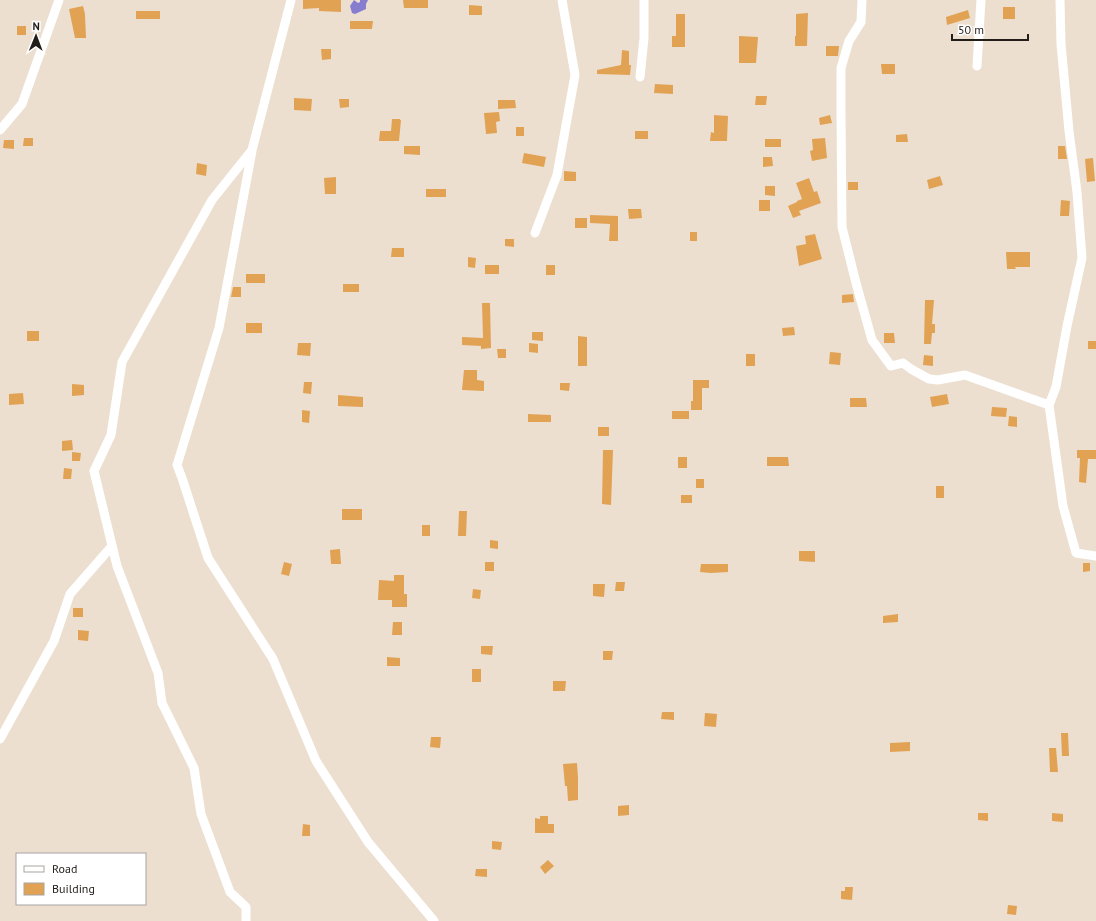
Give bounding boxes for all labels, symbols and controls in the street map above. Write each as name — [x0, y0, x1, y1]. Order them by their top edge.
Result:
north arrow — [16, 16, 56, 56]
scale bar — [952, 16, 1028, 42]
text: N — [32, 19, 40, 33]
text: 50 m — [958, 22, 984, 37]
legend — [16, 853, 146, 905]
text: Road — [52, 861, 77, 876]
text: Building — [52, 881, 95, 896]

